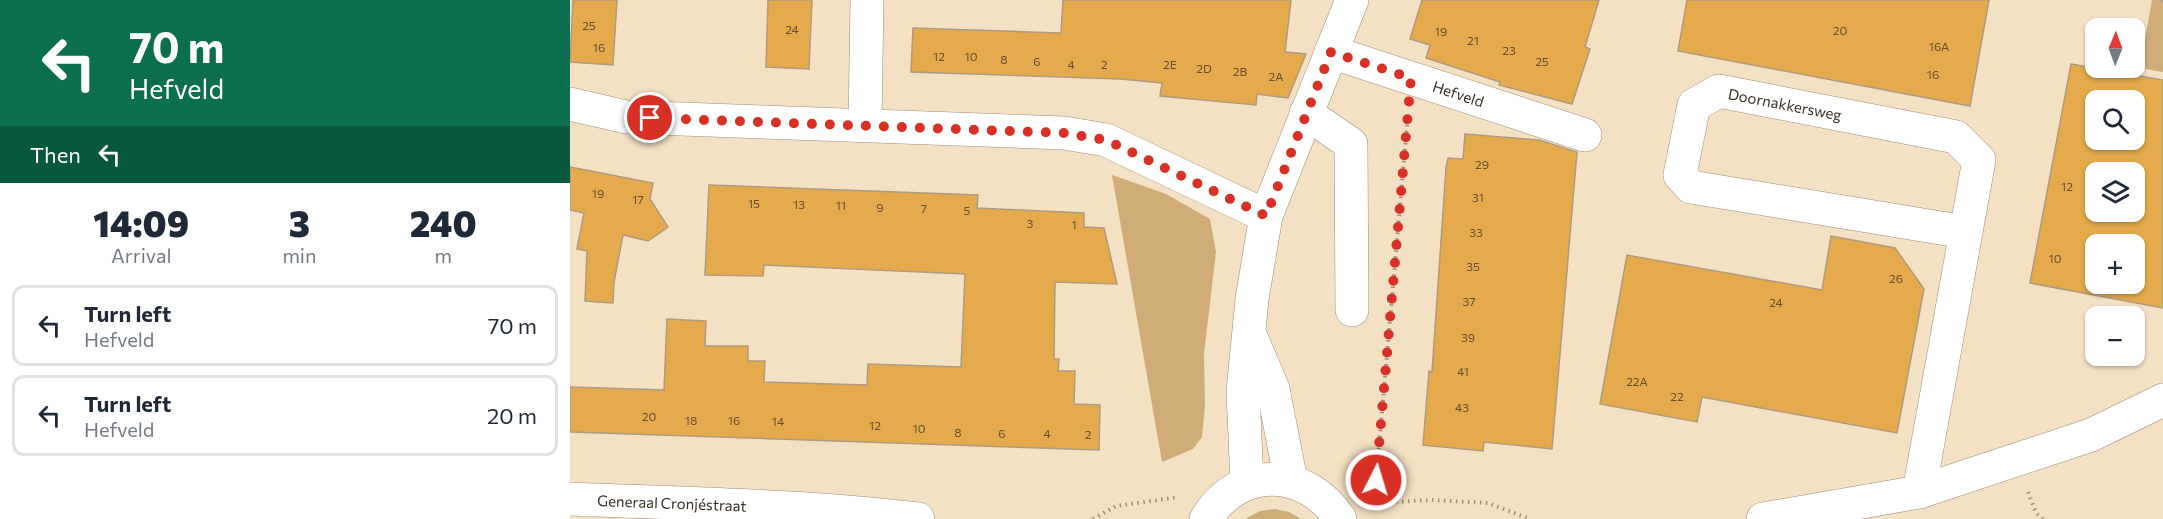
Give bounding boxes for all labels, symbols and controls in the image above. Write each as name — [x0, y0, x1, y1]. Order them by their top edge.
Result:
house number: 25 — [582, 18, 596, 32]
north arrow — [2085, 18, 2145, 78]
map controls — [2085, 18, 2145, 366]
text: 70 m — [129, 20, 224, 72]
house number: 24 — [785, 22, 799, 36]
house number: 20 — [1833, 23, 1847, 37]
icon: left — [30, 24, 108, 102]
house number: 19 — [1435, 24, 1447, 38]
house number: 21 — [1467, 33, 1479, 47]
house number: 16A — [1929, 39, 1949, 53]
house number: 16 — [593, 40, 605, 54]
house number: 23 — [1502, 43, 1516, 57]
house number: 12 — [933, 49, 945, 63]
house number: 10 — [965, 49, 978, 63]
house number: 8 — [1000, 52, 1008, 66]
house number: 6 — [1033, 54, 1041, 68]
house number: 25 — [1535, 54, 1549, 68]
house number: 4 — [1067, 57, 1075, 71]
house number: 2 — [1101, 57, 1108, 71]
house number: 2E — [1163, 57, 1177, 71]
house number: 2D — [1196, 61, 1212, 75]
house number: 2B — [1233, 64, 1247, 78]
house number: 16 — [1927, 67, 1939, 81]
house number: 2A — [1269, 69, 1283, 83]
text: Hefveld — [129, 72, 224, 105]
street label: Hefveld — [1430, 77, 1486, 110]
street label: Doornakkersweg — [1727, 84, 1843, 124]
button: search — [2085, 90, 2145, 150]
pin — [624, 92, 675, 143]
icon: arrive — [633, 101, 666, 134]
icon: left — [93, 138, 126, 171]
text: Then — [30, 141, 81, 168]
house number: 29 — [1475, 157, 1489, 171]
button: layers — [2085, 162, 2145, 222]
house number: 12 — [2061, 179, 2073, 193]
house number: 19 — [592, 186, 604, 200]
house number: 31 — [1472, 190, 1484, 204]
house number: 17 — [632, 192, 644, 206]
house number: 15 — [748, 196, 760, 210]
house number: 13 — [793, 197, 805, 211]
house number: 11 — [836, 198, 846, 212]
text: 14:09 — [93, 200, 189, 244]
text: 3 — [289, 200, 310, 244]
text: 240 — [410, 200, 477, 244]
house number: 9 — [876, 200, 884, 214]
house number: 7 — [921, 201, 927, 215]
house number: 5 — [964, 203, 971, 217]
house number: 3 — [1027, 216, 1034, 230]
house number: 1 — [1071, 217, 1077, 231]
house number: 33 — [1469, 225, 1483, 239]
button: + — [2085, 234, 2145, 294]
text: Arrival — [111, 243, 171, 267]
text: min — [282, 243, 316, 267]
text: m — [434, 243, 452, 267]
house number: 10 — [2049, 251, 2062, 265]
house number: 35 — [1466, 259, 1480, 273]
house number: 26 — [1889, 271, 1903, 285]
house number: 37 — [1462, 294, 1476, 308]
house number: 24 — [1769, 295, 1783, 309]
text: Turn left — [84, 300, 171, 327]
button: − — [2085, 306, 2145, 366]
icon: left — [33, 309, 66, 342]
text: 70 m — [488, 312, 537, 339]
text: Hefveld — [84, 327, 154, 351]
house number: 39 — [1461, 330, 1475, 344]
house number: 41 — [1457, 364, 1469, 378]
house number: 22A — [1626, 374, 1648, 388]
house number: 22 — [1670, 389, 1684, 403]
text: Turn left — [84, 390, 171, 417]
icon: left — [33, 399, 66, 432]
house number: 43 — [1455, 400, 1469, 414]
text: 20 m — [487, 402, 537, 429]
house number: 20 — [642, 409, 656, 423]
house number: 18 — [685, 413, 697, 427]
house number: 16 — [728, 413, 740, 427]
house number: 14 — [772, 414, 784, 428]
text: Hefveld — [84, 417, 154, 441]
house number: 12 — [869, 418, 881, 432]
house number: 10 — [913, 421, 926, 435]
house number: 8 — [954, 425, 962, 439]
house number: 6 — [998, 426, 1006, 440]
house number: 4 — [1043, 426, 1051, 440]
house number: 2 — [1085, 427, 1092, 441]
position arrow — [1344, 448, 1408, 512]
street label: Generaal Cronjéstraat — [597, 491, 747, 515]

